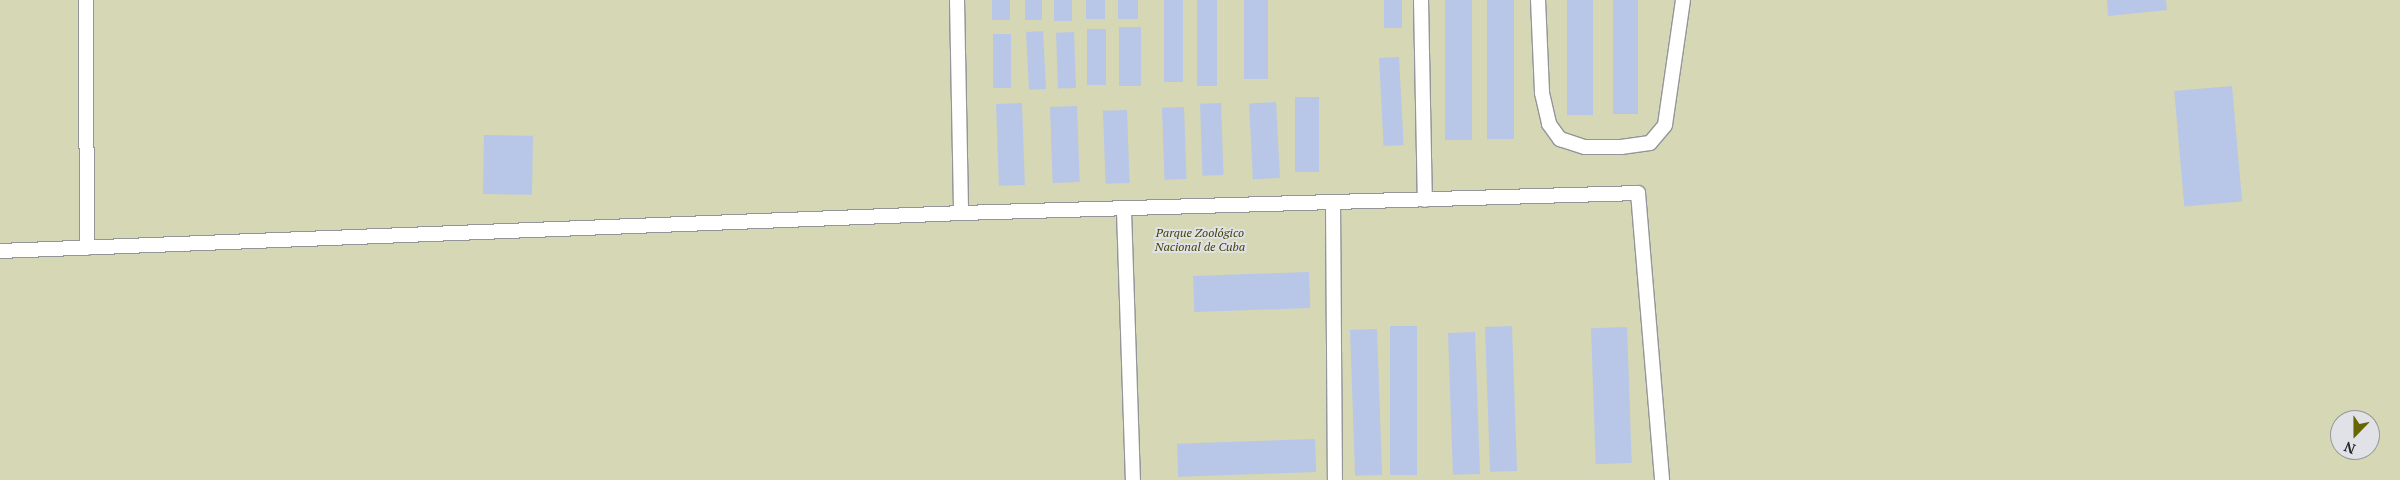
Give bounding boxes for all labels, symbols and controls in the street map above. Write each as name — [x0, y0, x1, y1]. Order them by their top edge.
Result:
park label: Parque Zoológico Nacional de Cuba — [1155, 226, 1245, 254]
north arrow — [2330, 410, 2380, 460]
text: N — [2341, 438, 2358, 459]

